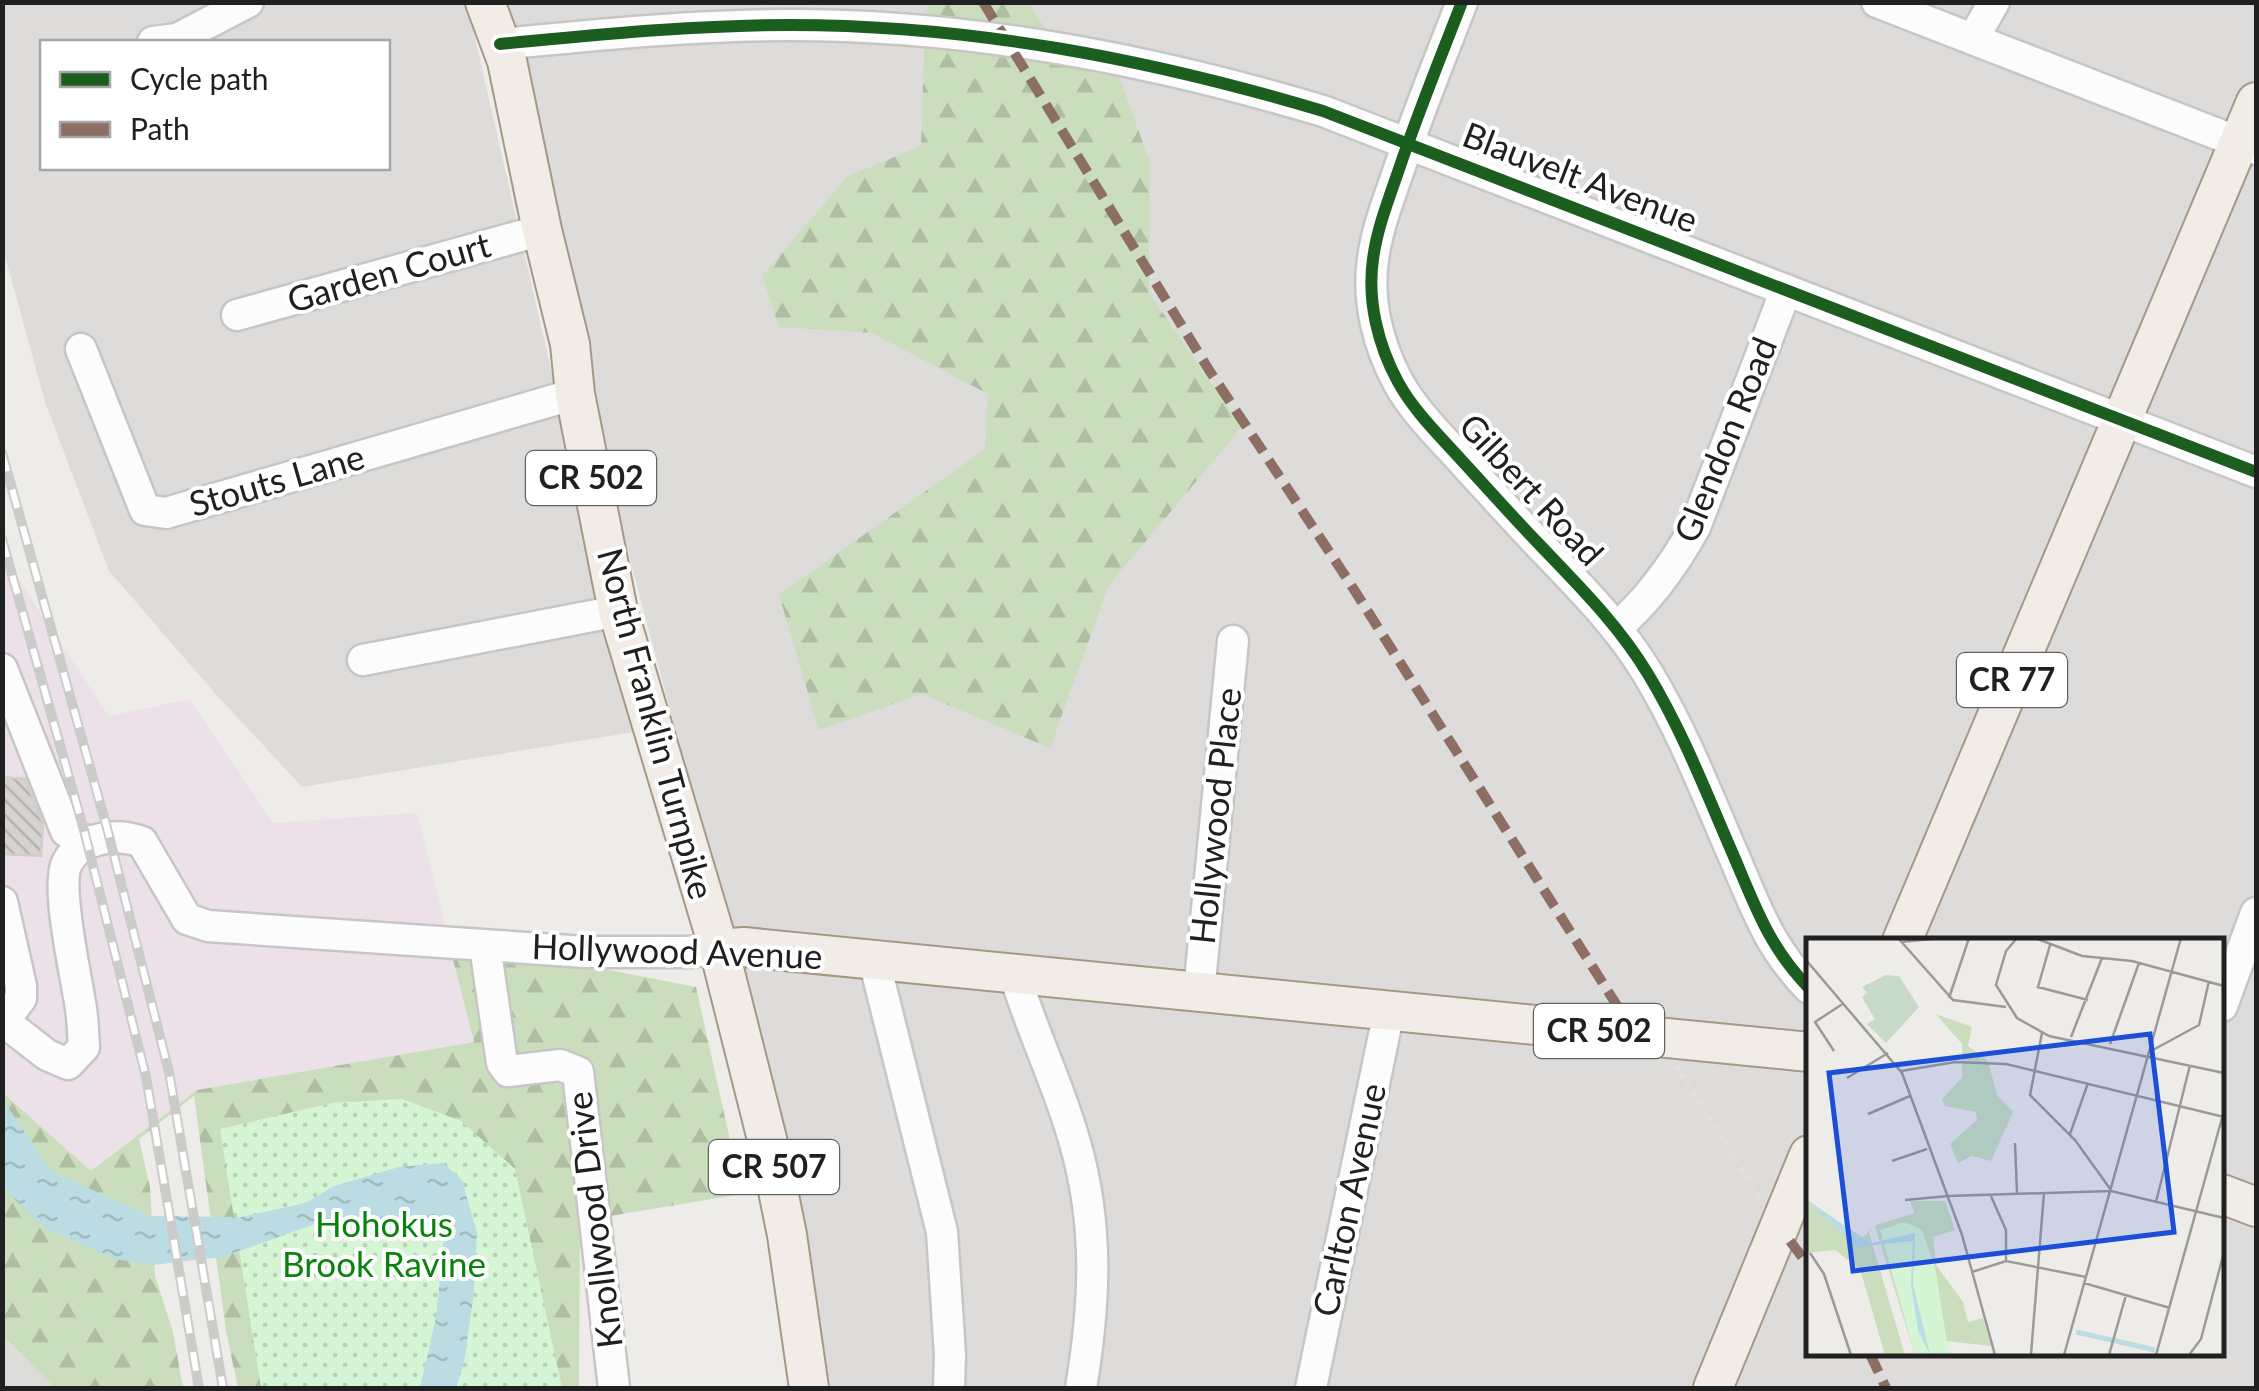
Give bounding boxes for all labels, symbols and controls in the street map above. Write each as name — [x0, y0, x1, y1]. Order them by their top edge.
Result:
legend — [40, 40, 390, 170]
text: Cycle path — [130, 60, 269, 96]
text: Path — [130, 110, 190, 146]
street label: Blauvelt Avenue — [1457, 112, 1704, 240]
street label: Garden Court — [282, 222, 495, 320]
street label: Glendon Road — [1664, 331, 1784, 548]
street label: Gilbert Road — [1452, 404, 1613, 573]
street label: Stouts Lane — [184, 434, 369, 524]
road number: CR 502 — [526, 451, 656, 505]
street label: North Franklin Turnpike — [590, 543, 724, 903]
road number: CR 77 — [1957, 653, 2067, 707]
street label: Hollywood Place — [1180, 686, 1248, 946]
street label: Hollywood Avenue — [531, 924, 823, 976]
inset map — [1806, 938, 2224, 1356]
road number: CR 502 — [1534, 1004, 1664, 1058]
street label: Carlton Avenue — [1303, 1079, 1393, 1320]
street label: Knollwood Drive — [556, 1090, 630, 1351]
road number: CR 507 — [709, 1140, 839, 1194]
park label: Hohokus Brook Ravine — [282, 1202, 486, 1284]

